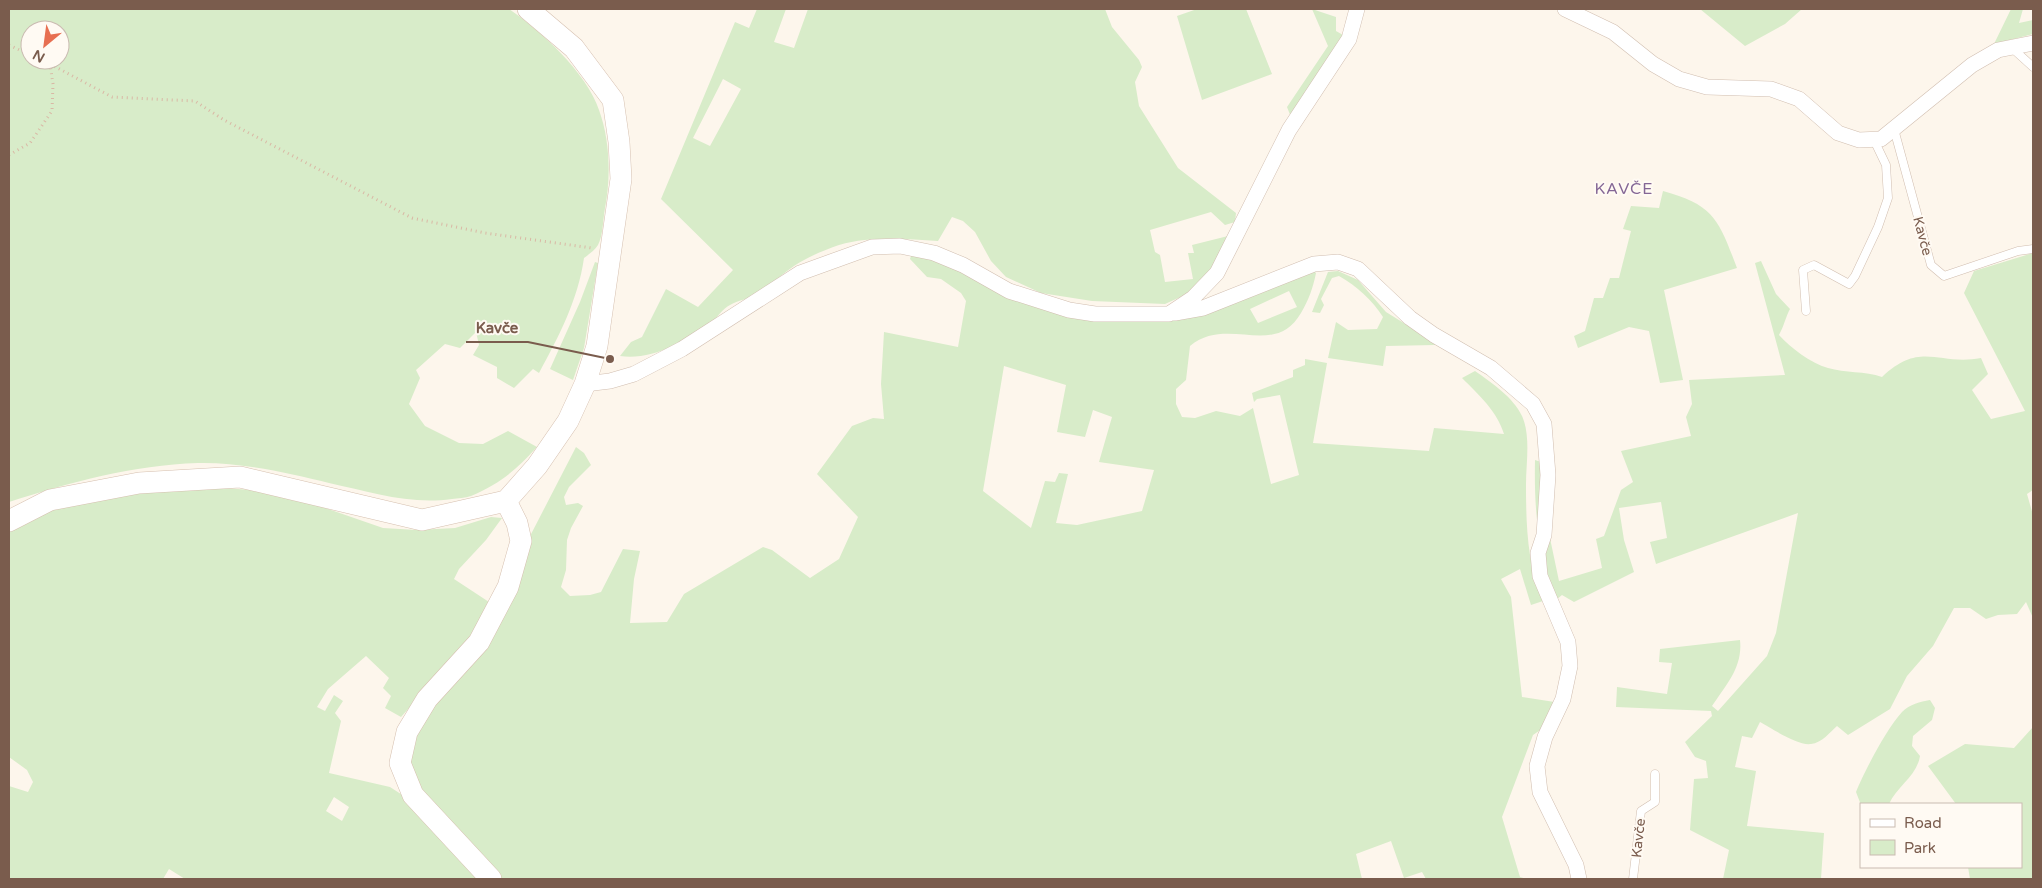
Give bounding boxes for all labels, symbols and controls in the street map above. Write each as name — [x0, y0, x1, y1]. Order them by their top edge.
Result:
north arrow — [20, 20, 70, 70]
text: N — [30, 46, 48, 66]
district label: KAVČE — [1595, 179, 1653, 199]
street label: Kavče — [1909, 215, 1936, 258]
callout: Kavče — [466, 312, 528, 342]
text: Kavče — [476, 319, 519, 337]
legend — [1860, 803, 2022, 868]
text: Road — [1904, 814, 1942, 832]
street label: Kavče — [1628, 817, 1649, 859]
text: Park — [1904, 839, 1936, 857]

